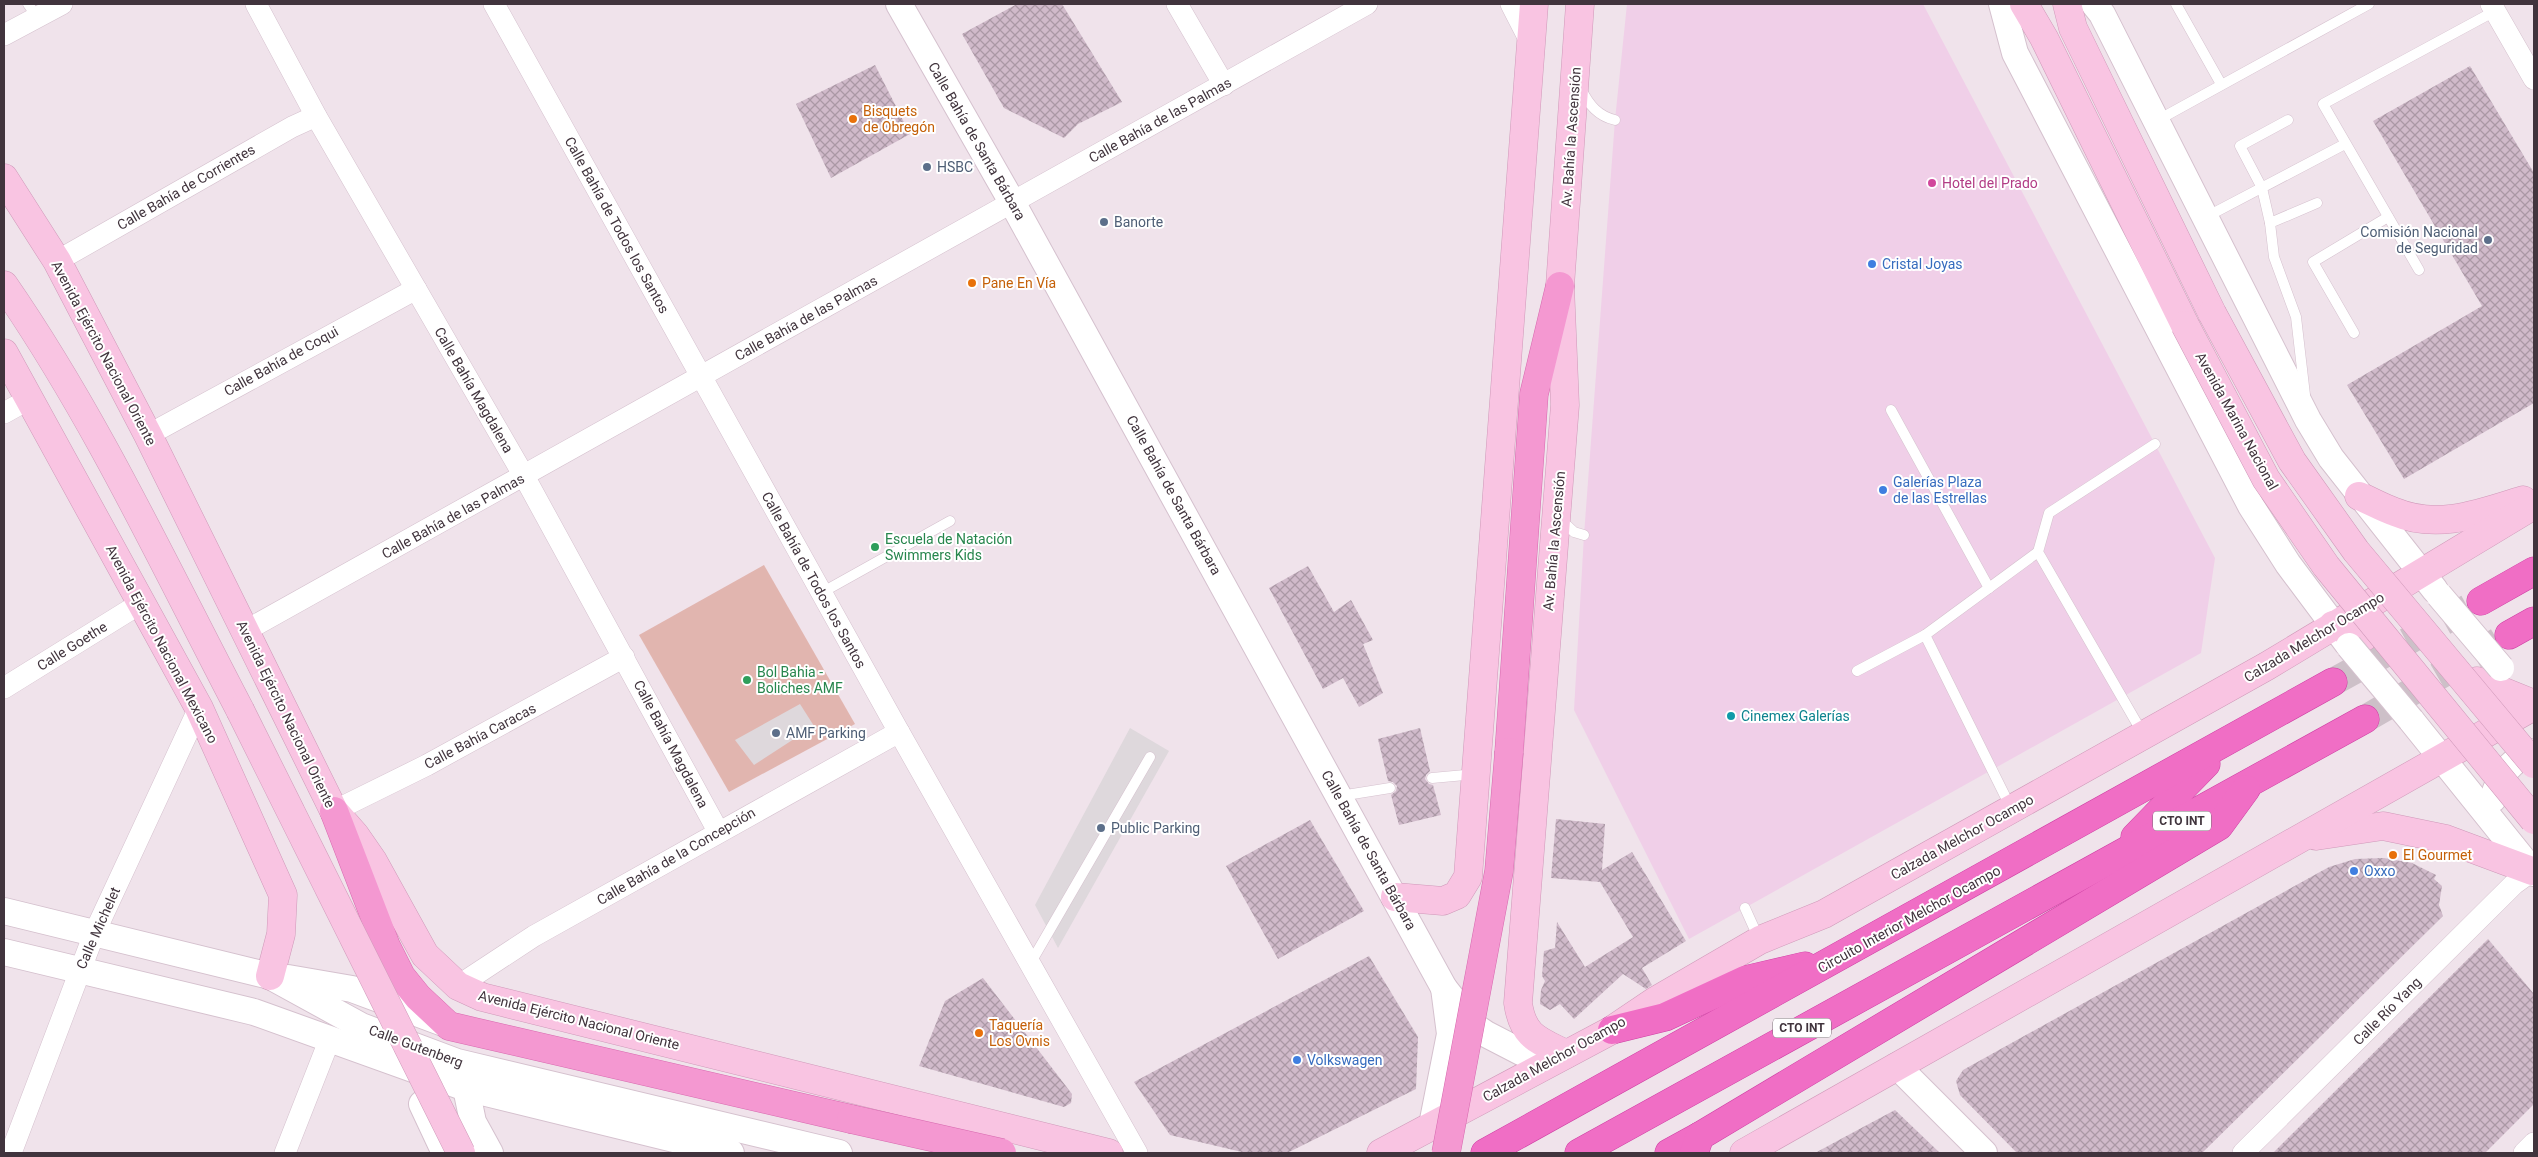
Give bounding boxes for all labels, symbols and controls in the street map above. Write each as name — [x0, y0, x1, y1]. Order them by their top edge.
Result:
street label: Calle Bahía de Santa Bárbara — [925, 59, 1029, 223]
street label: Av. Bahía la Ascensión — [1558, 66, 1584, 208]
street label: Calle Bahía de las Palmas — [1086, 74, 1234, 166]
place label: Bisquets de Obregón — [863, 103, 935, 135]
marker: Bisquets de Obregón — [847, 113, 859, 125]
street label: Calle Bahía de Todos los Santos — [562, 134, 672, 316]
street label: Calle Bahía de Corrientes — [114, 141, 258, 233]
place label: HSBC — [937, 159, 973, 175]
marker: HSBC — [921, 161, 933, 173]
place label: Hotel del Prado — [1942, 175, 2038, 191]
marker: Hotel del Prado — [1926, 177, 1938, 189]
place label: Banorte — [1114, 214, 1163, 230]
marker: Banorte — [1098, 216, 1110, 228]
place label: Comisión Nacional de Seguridad — [2360, 224, 2478, 256]
marker: Comisión Nacional de Seguridad — [2482, 234, 2494, 246]
place label: Cristal Joyas — [1882, 256, 1963, 272]
street label: Avenida Ejército Nacional Oriente — [48, 258, 160, 448]
marker: Cristal Joyas — [1866, 258, 1878, 270]
street label: Calle Bahía de las Palmas — [732, 272, 880, 364]
place label: Pane En Vía — [982, 275, 1056, 291]
marker: Pane En Vía — [966, 277, 978, 289]
street label: Calle Bahía de Coqui — [221, 323, 341, 399]
street label: Calle Bahía Magdalena — [431, 324, 517, 456]
street label: Avenida Marina Nacional — [2192, 349, 2282, 493]
street label: Calle Bahía de Santa Bárbara — [1123, 412, 1225, 578]
street label: Calle Bahía de las Palmas — [379, 470, 527, 562]
street label: Av. Bahía la Ascensión — [1540, 470, 1568, 612]
place label: Galerías Plaza de las Estrellas — [1893, 474, 1987, 506]
marker: Galerías Plaza de las Estrellas — [1877, 484, 1889, 496]
street label: Calle Bahía de Todos los Santos — [759, 489, 869, 671]
place label: Escuela de Natación Swimmers Kids — [885, 531, 1012, 563]
marker: Escuela de Natación Swimmers Kids — [869, 541, 881, 553]
street label: Avenida Ejército Nacional Mexicano — [103, 542, 221, 746]
street label: Calzada Melchor Ocampo — [2241, 589, 2387, 685]
street label: Calle Goethe — [34, 618, 110, 674]
street label: Avenida Ejército Nacional Oriente — [234, 618, 338, 810]
place label: Bol Bahia - Boliches AMF — [757, 664, 843, 696]
marker: Bol Bahia - Boliches AMF — [741, 674, 753, 686]
street label: Calle Bahía Magdalena — [631, 677, 711, 811]
street label: Calle Bahía Caracas — [421, 700, 539, 772]
place label: Cinemex Galerías — [1741, 708, 1850, 724]
marker: Cinemex Galerías — [1725, 710, 1737, 722]
place label: AMF Parking — [786, 725, 866, 741]
marker: AMF Parking — [770, 727, 782, 739]
street label: Calle Bahía de Santa Bárbara — [1318, 767, 1420, 933]
street label: Calzada Melchor Ocampo — [1888, 791, 2036, 883]
street label: Calle Bahía de la Concepción — [594, 804, 758, 908]
road number: CTO INT — [2153, 811, 2211, 830]
place label: Public Parking — [1111, 820, 1200, 836]
marker: Public Parking — [1095, 822, 1107, 834]
place label: El Gourmet — [2403, 847, 2473, 863]
marker: El Gourmet — [2387, 849, 2399, 861]
street label: Circuito Interior Melchor Ocampo — [1815, 862, 2003, 976]
place label: Oxxo — [2364, 863, 2395, 879]
marker: Oxxo — [2348, 865, 2360, 877]
street label: Calle Michelet — [73, 884, 123, 971]
street label: Calle Río Yang — [2350, 974, 2424, 1048]
street label: Avenida Ejército Nacional Oriente — [477, 987, 681, 1053]
street label: Calzada Melchor Ocampo — [1480, 1013, 1628, 1105]
place label: Taquería Los Ovnis — [989, 1017, 1050, 1049]
road number: CTO INT — [1773, 1018, 1831, 1038]
street label: Calle Gutenberg — [367, 1022, 465, 1070]
marker: Taquería Los Ovnis — [973, 1027, 985, 1039]
place label: Volkswagen — [1307, 1052, 1382, 1068]
marker: Volkswagen — [1291, 1054, 1303, 1066]

